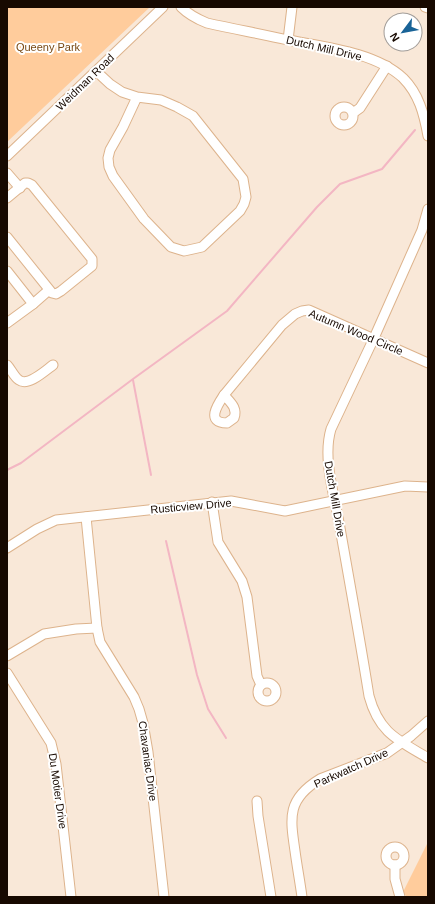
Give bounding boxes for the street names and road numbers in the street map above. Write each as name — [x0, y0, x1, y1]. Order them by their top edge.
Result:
street label: Dutch Mill Drive — [285, 33, 363, 63]
street label: Weidman Road — [54, 51, 116, 113]
street label: Autumn Wood Circle — [307, 307, 405, 357]
street label: Dutch Mill Drive — [322, 460, 348, 538]
street label: Rusticview Drive — [150, 496, 232, 516]
street label: Chavaniac Drive — [136, 720, 160, 802]
street label: Parkwatch Drive — [312, 746, 390, 790]
street label: Du Motier Drive — [47, 752, 69, 830]

